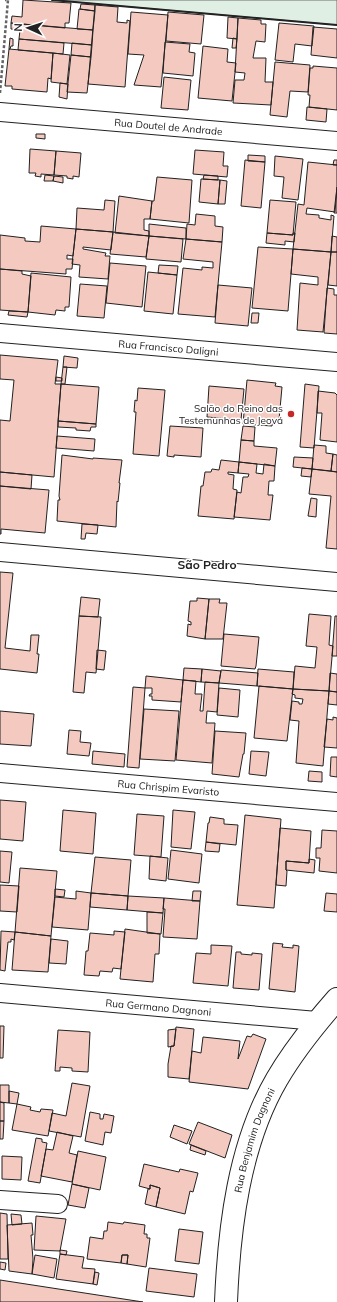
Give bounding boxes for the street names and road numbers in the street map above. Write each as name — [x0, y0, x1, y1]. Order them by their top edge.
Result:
street label: Rua Doutel de Andrade — [114, 116, 223, 138]
street label: Rua Francisco Daligni — [118, 337, 219, 359]
street label: Rua Chrispim Evaristo — [117, 777, 220, 799]
street label: Rua Germano Dagnoni — [105, 996, 212, 1019]
street label: Rua Benjamim Dagnoni — [231, 1086, 278, 1194]

